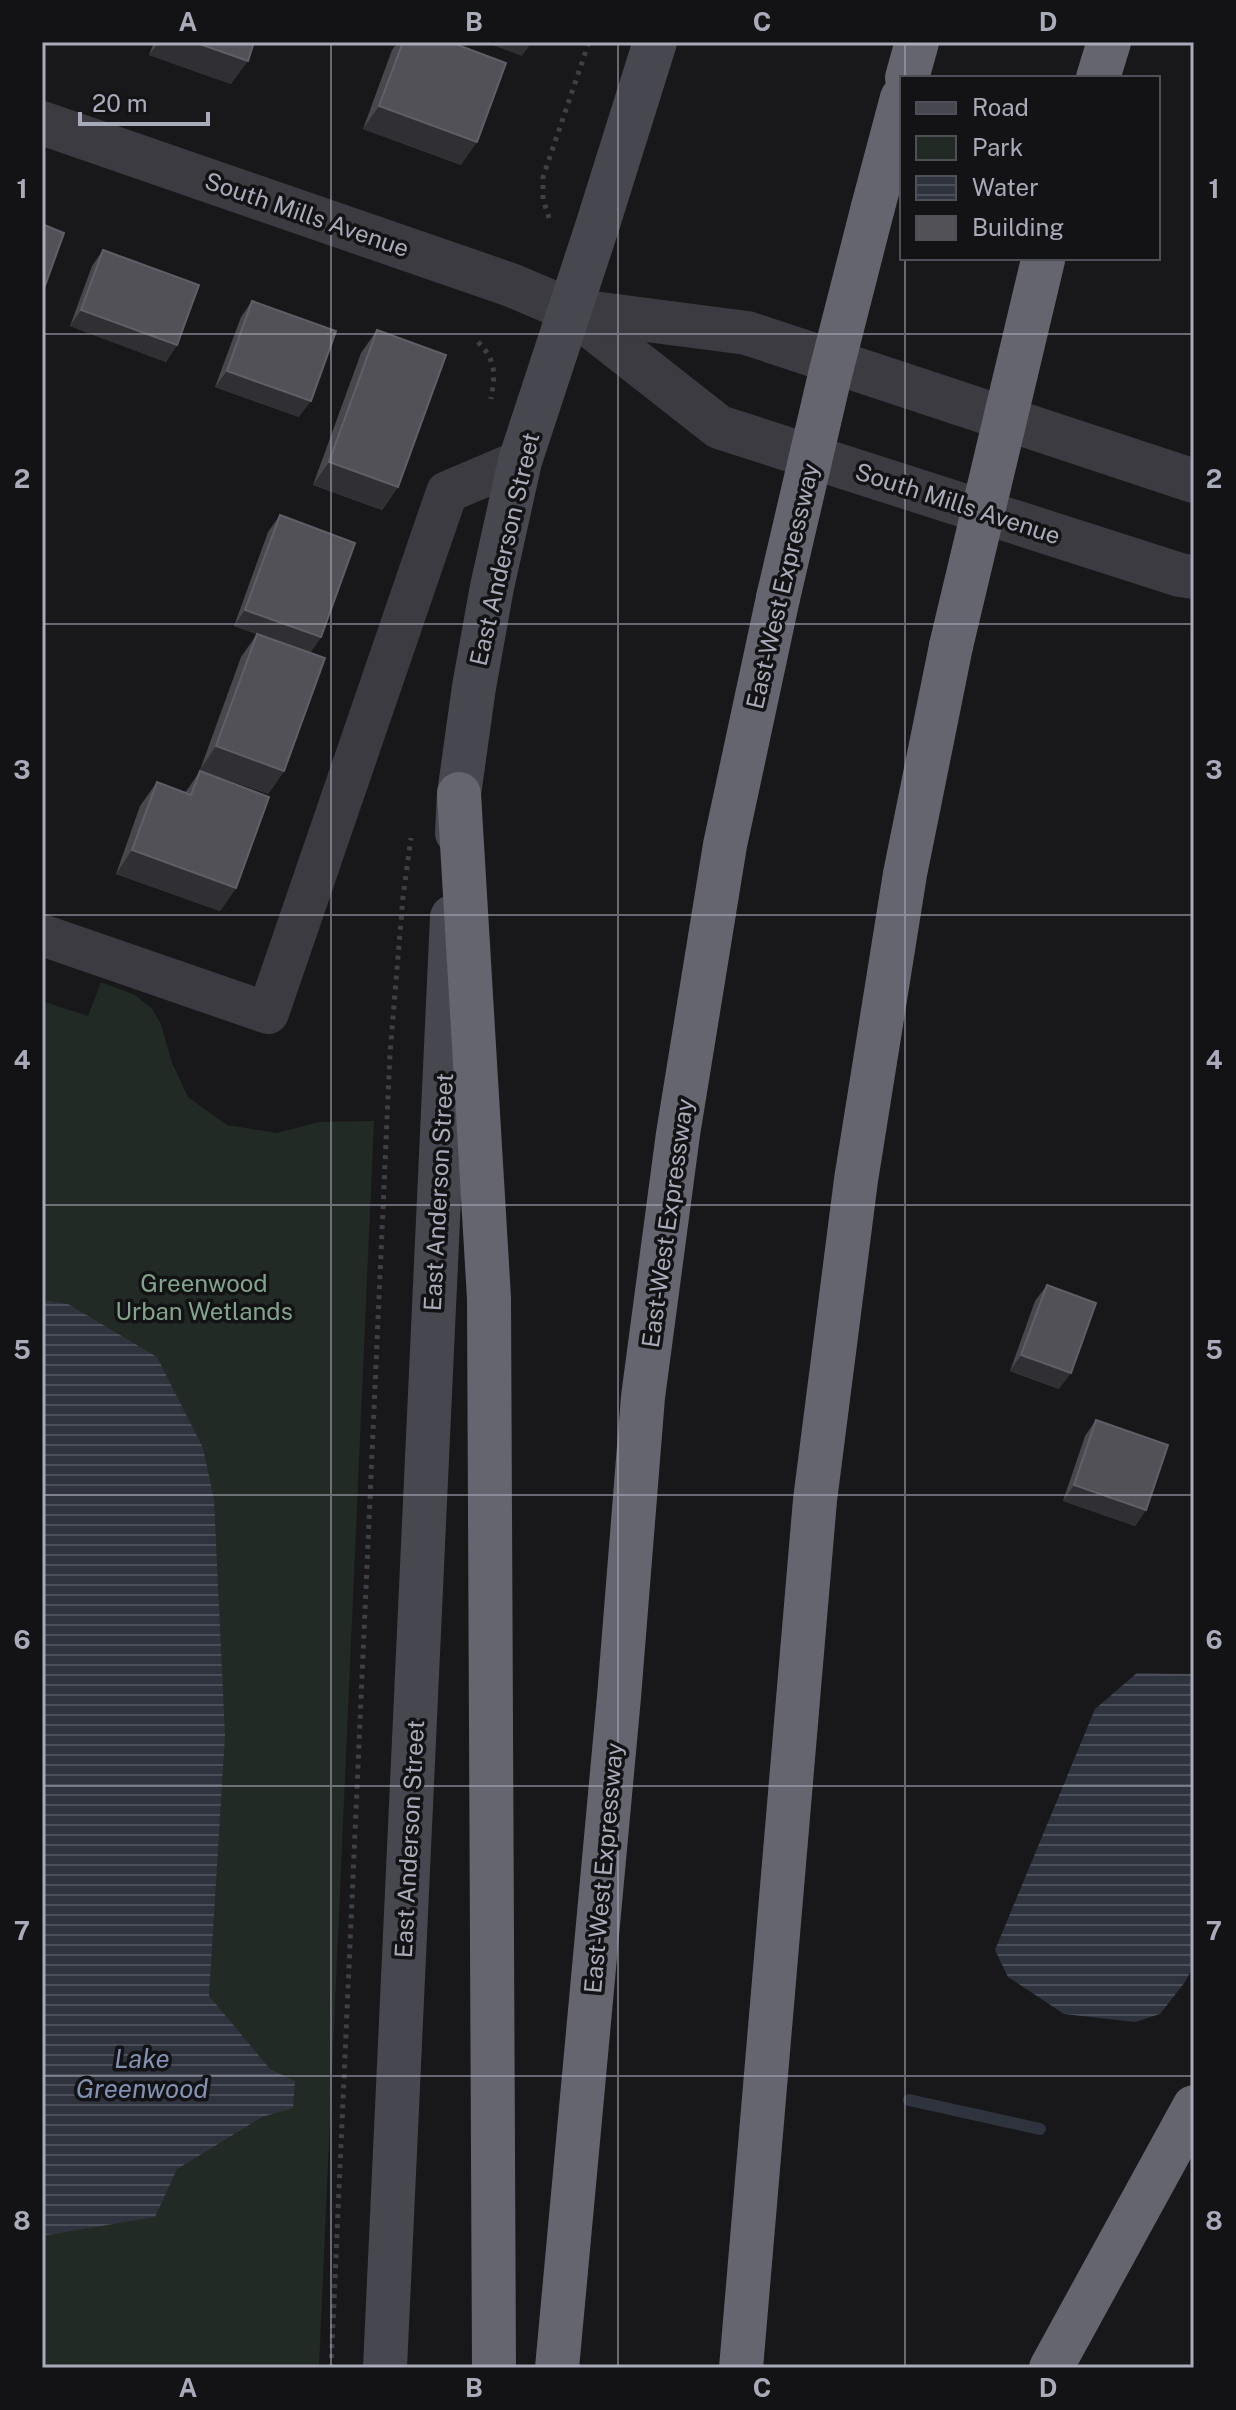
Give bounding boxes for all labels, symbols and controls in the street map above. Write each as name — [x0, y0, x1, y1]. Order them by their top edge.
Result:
text: A — [179, 6, 198, 37]
text: B — [465, 6, 483, 37]
text: C — [753, 6, 771, 37]
text: D — [1039, 6, 1057, 37]
scale bar — [80, 76, 208, 126]
legend — [900, 76, 1160, 260]
text: 20 m — [92, 89, 148, 117]
text: Road — [972, 93, 1029, 121]
text: Park — [972, 133, 1023, 161]
street label: South Mills Avenue — [201, 166, 413, 262]
text: 1 — [16, 173, 28, 204]
text: Water — [972, 173, 1039, 201]
text: 1 — [1208, 173, 1220, 204]
text: Building — [972, 213, 1064, 241]
street label: East Anderson Street — [464, 430, 544, 668]
street label: South Mills Avenue — [852, 457, 1064, 549]
street label: East-West Expressway — [740, 460, 824, 712]
text: 2 — [14, 463, 30, 494]
text: 2 — [1206, 463, 1222, 494]
text: 3 — [13, 754, 31, 785]
text: 3 — [1205, 754, 1223, 785]
text: 4 — [13, 1044, 31, 1075]
text: 4 — [1205, 1044, 1223, 1075]
street label: East Anderson Street — [418, 1072, 458, 1312]
street label: East-West Expressway — [636, 1096, 698, 1350]
park label: Greenwood Urban Wetlands — [115, 1269, 293, 1325]
text: 5 — [13, 1334, 31, 1365]
text: 5 — [1205, 1334, 1223, 1365]
text: 6 — [13, 1624, 31, 1655]
text: 6 — [1205, 1624, 1223, 1655]
street label: East Anderson Street — [389, 1719, 429, 1959]
street label: East-West Expressway — [578, 1741, 628, 1995]
text: 7 — [14, 1915, 30, 1946]
text: 7 — [1206, 1915, 1222, 1946]
water label: Lake Greenwood — [76, 2043, 208, 2104]
text: 8 — [13, 2205, 31, 2236]
text: 8 — [1205, 2205, 1223, 2236]
text: A — [179, 2372, 198, 2403]
text: B — [465, 2372, 483, 2403]
text: C — [753, 2372, 771, 2403]
text: D — [1039, 2372, 1057, 2403]

